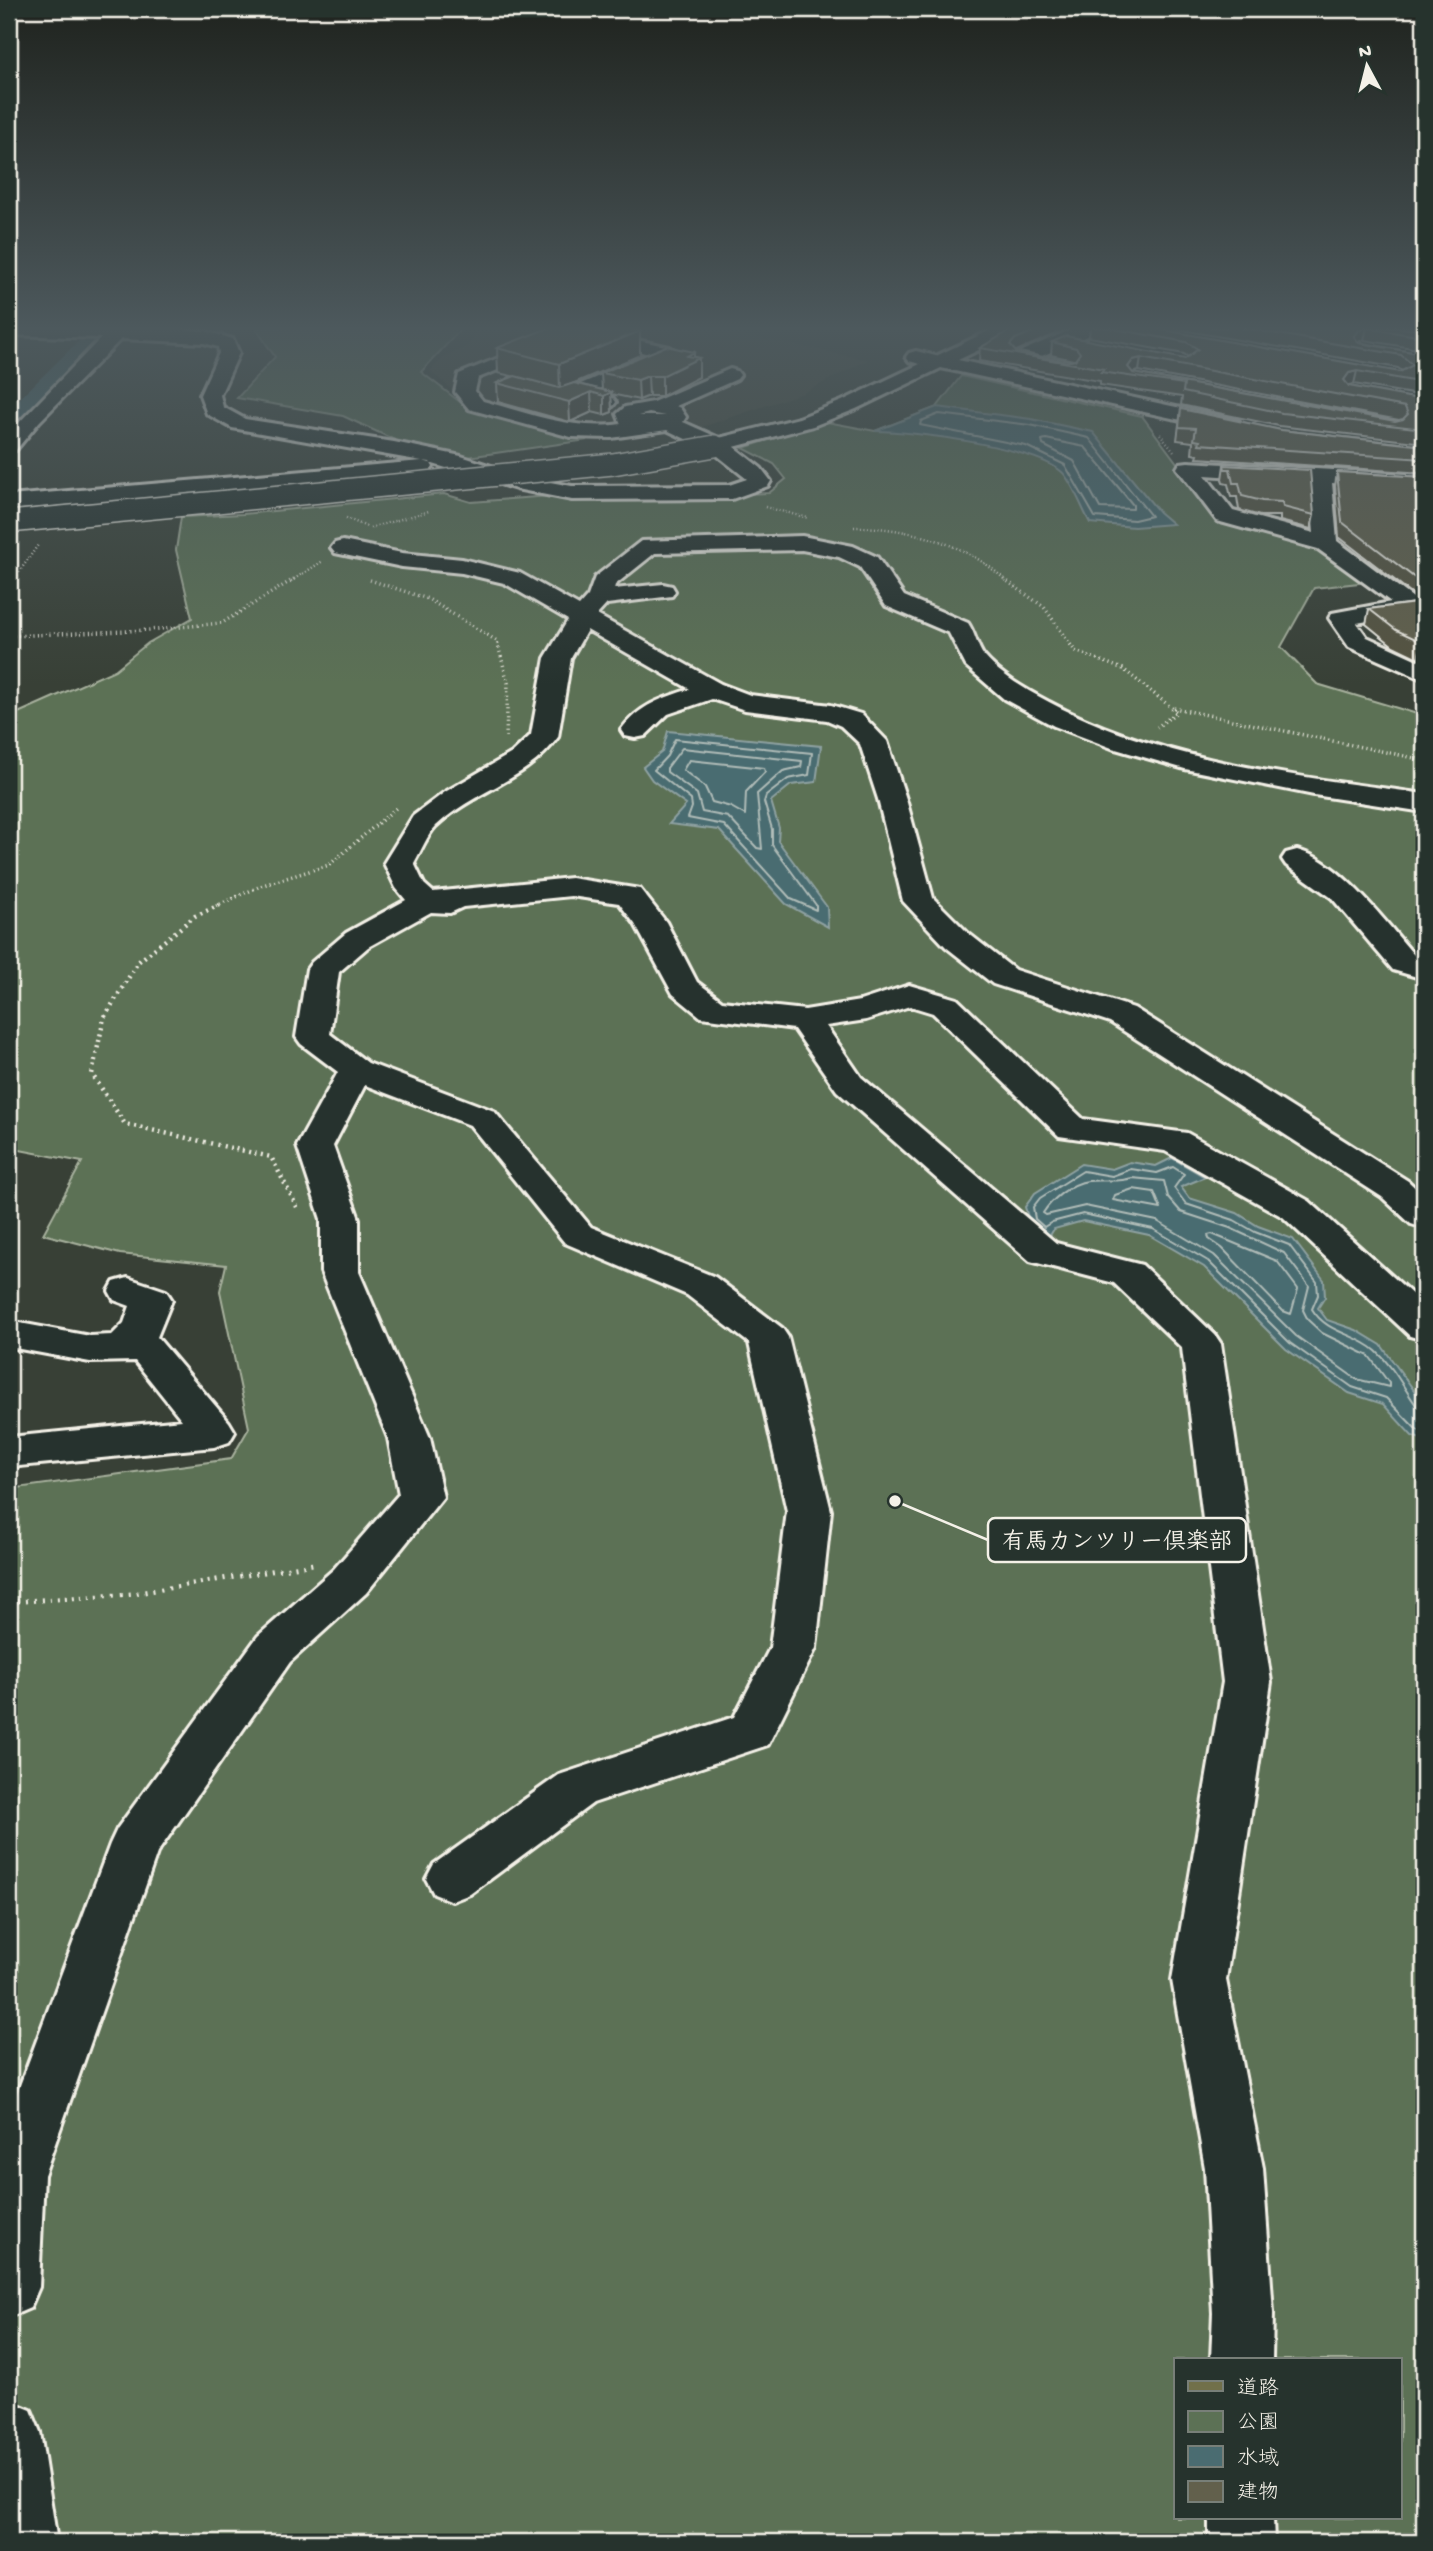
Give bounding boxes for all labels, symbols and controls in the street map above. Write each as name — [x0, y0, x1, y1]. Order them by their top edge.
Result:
north arrow — [1332, 32, 1402, 102]
text: N — [1358, 40, 1373, 65]
callout: 有馬カンツリー倶楽部 — [988, 1518, 1246, 1562]
text: 有馬カンツリー倶楽部 — [1002, 1529, 1232, 1557]
legend — [1174, 2358, 1402, 2520]
text: 道路 — [1237, 2377, 1279, 2403]
text: 公園 — [1237, 2412, 1279, 2437]
text: 水域 — [1237, 2447, 1279, 2473]
text: 建物 — [1237, 2481, 1279, 2507]

